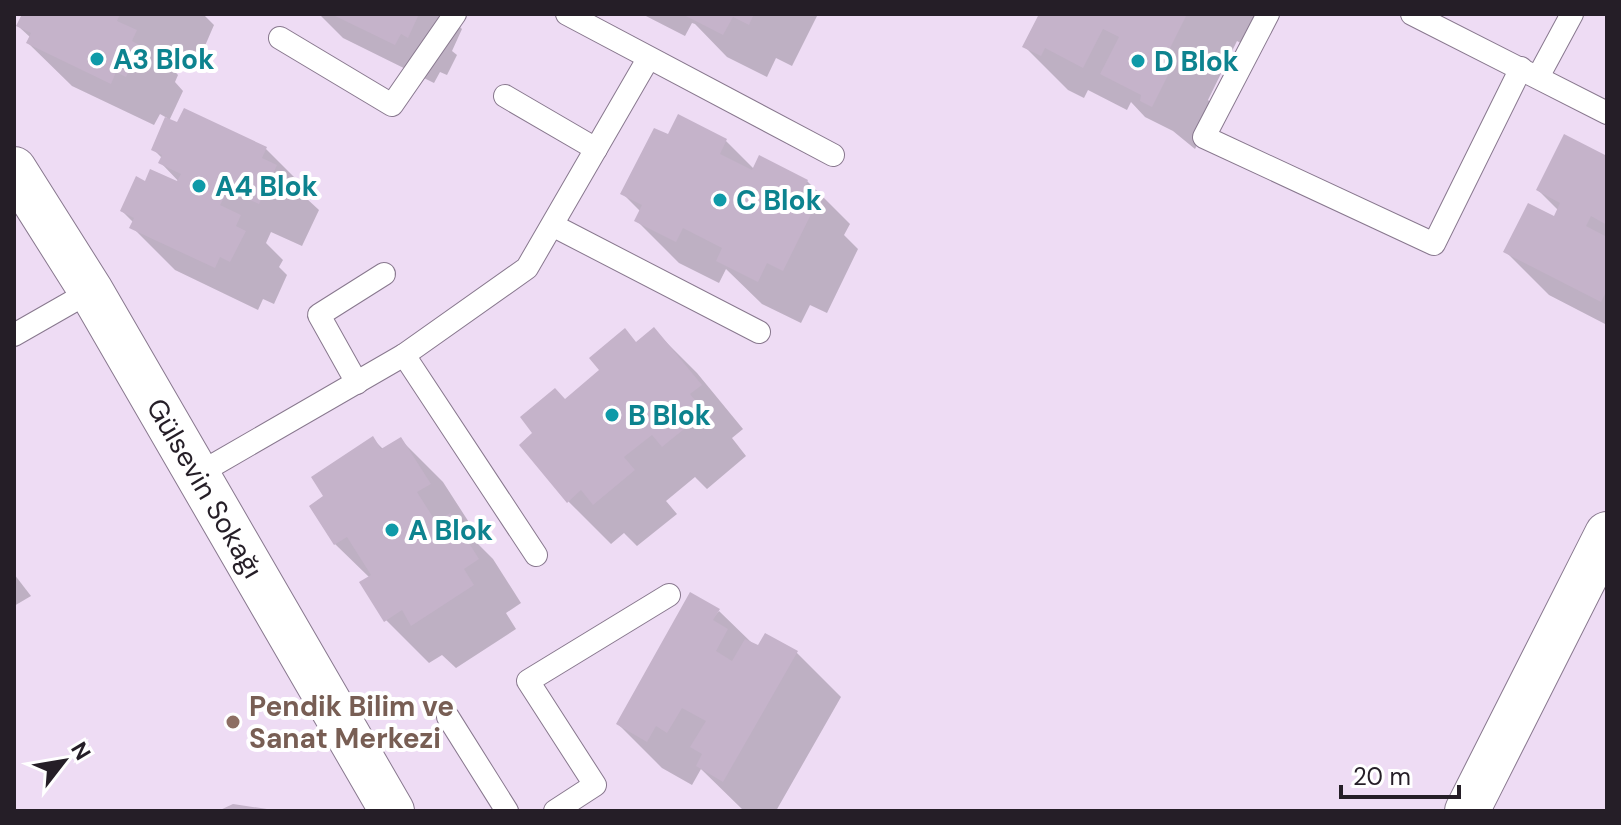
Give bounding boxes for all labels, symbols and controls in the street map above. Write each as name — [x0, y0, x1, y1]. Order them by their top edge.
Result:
place label: A3 Blok — [113, 41, 214, 78]
place label: D Blok — [1154, 43, 1239, 80]
marker: A3 Blok — [88, 50, 106, 68]
marker: D Blok — [1129, 52, 1147, 70]
place label: A4 Blok — [215, 168, 318, 205]
marker: A4 Blok — [190, 177, 208, 195]
place label: C Blok — [736, 182, 822, 219]
marker: C Blok — [711, 191, 729, 209]
street label: Gülsevin Sokağı — [138, 391, 272, 585]
place label: B Blok — [628, 397, 711, 434]
marker: B Blok — [603, 406, 621, 424]
place label: A Blok — [408, 512, 493, 549]
marker: A Blok — [383, 521, 401, 539]
place label: Pendik Bilim ve Sanat Merkezi — [249, 688, 454, 757]
marker: Pendik Bilim ve Sanat Merkezi — [224, 713, 242, 731]
north arrow — [24, 721, 104, 801]
text: N — [64, 737, 97, 765]
scale bar — [1341, 749, 1459, 799]
text: 20 m — [1353, 761, 1411, 792]

